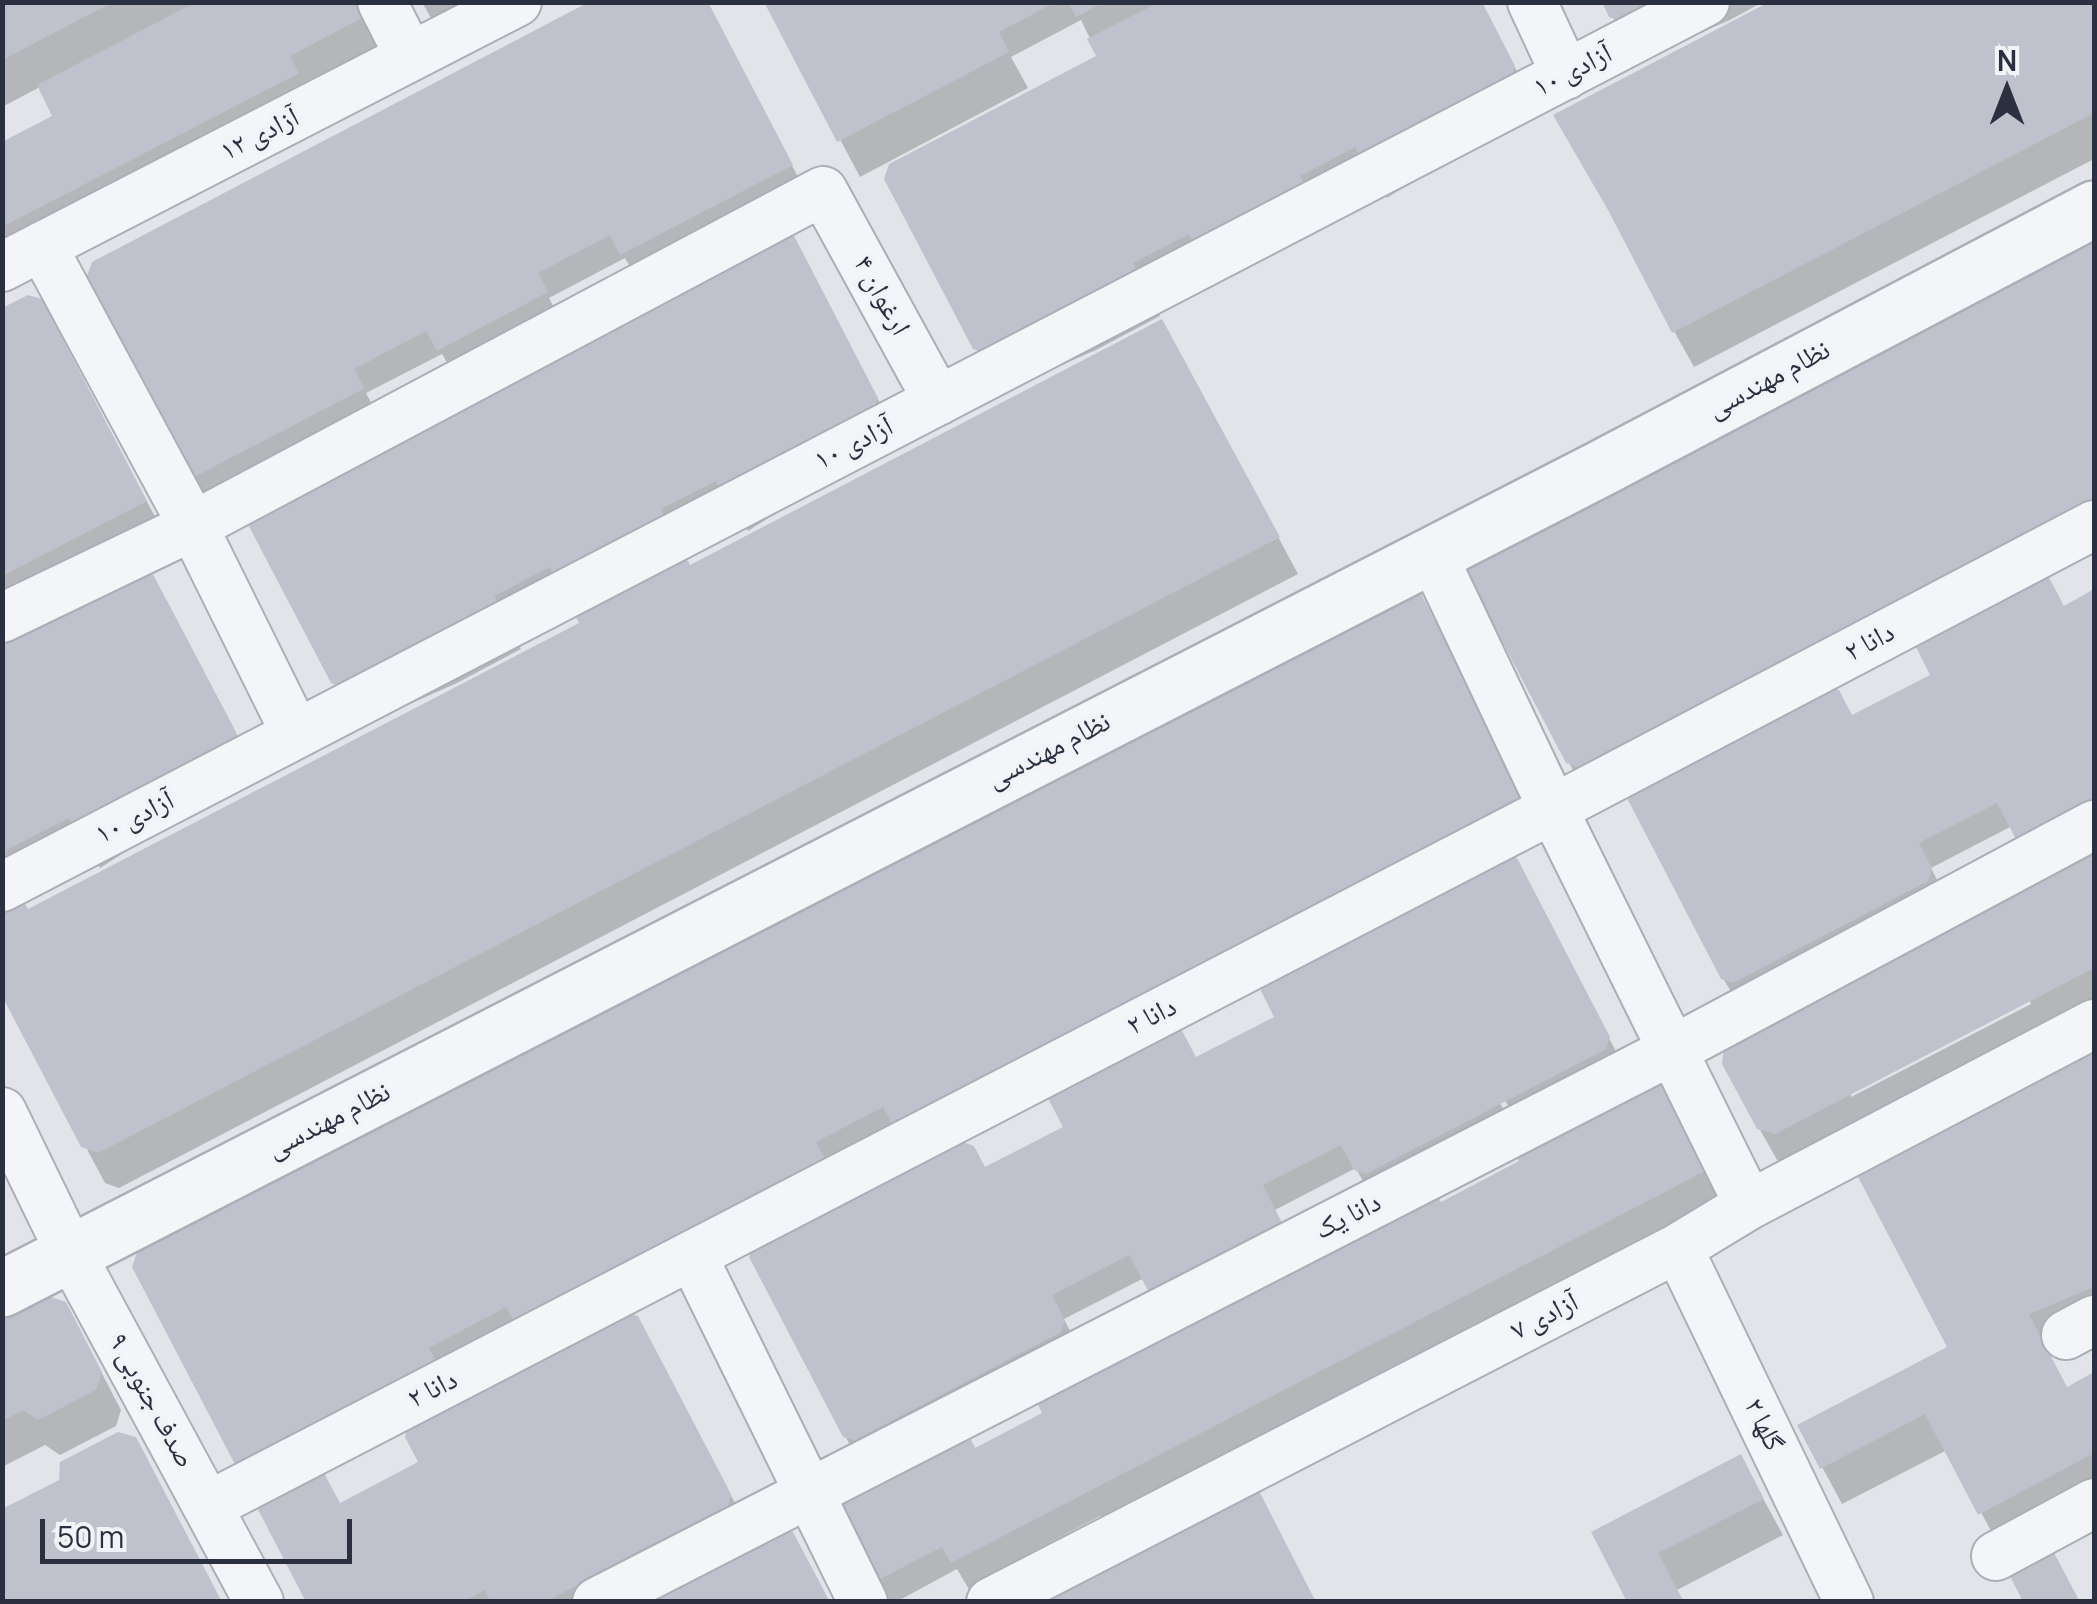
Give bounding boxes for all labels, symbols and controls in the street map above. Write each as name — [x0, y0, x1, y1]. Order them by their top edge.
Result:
street label: آزادی ۱۰ — [1528, 37, 1618, 105]
north arrow — [1957, 40, 2057, 140]
text: N — [1997, 41, 2017, 79]
street label: آزادی ۱۲ — [215, 101, 305, 169]
street label: ارغوان ۴ — [845, 250, 917, 342]
street label: نظام مهندسی — [1702, 334, 1836, 426]
street label: آزادی ۱۰ — [809, 410, 899, 478]
street label: دانا ۲ — [1840, 616, 1900, 670]
street label: نظام مهندسی — [982, 706, 1116, 796]
street label: آزادی ۱۰ — [90, 784, 180, 852]
street label: دانا ۲ — [1122, 990, 1182, 1044]
street label: نظام مهندسی — [262, 1076, 396, 1166]
street label: دانا یک — [1309, 1186, 1387, 1248]
street label: آزادی ۷ — [1506, 1286, 1584, 1348]
street label: صدف جنوبی ۹ — [100, 1328, 202, 1474]
street label: دانا ۲ — [403, 1363, 463, 1417]
street label: گلها ۲ — [1736, 1393, 1790, 1457]
scale bar — [45, 1499, 358, 1561]
text: 50 m — [57, 1516, 124, 1557]

